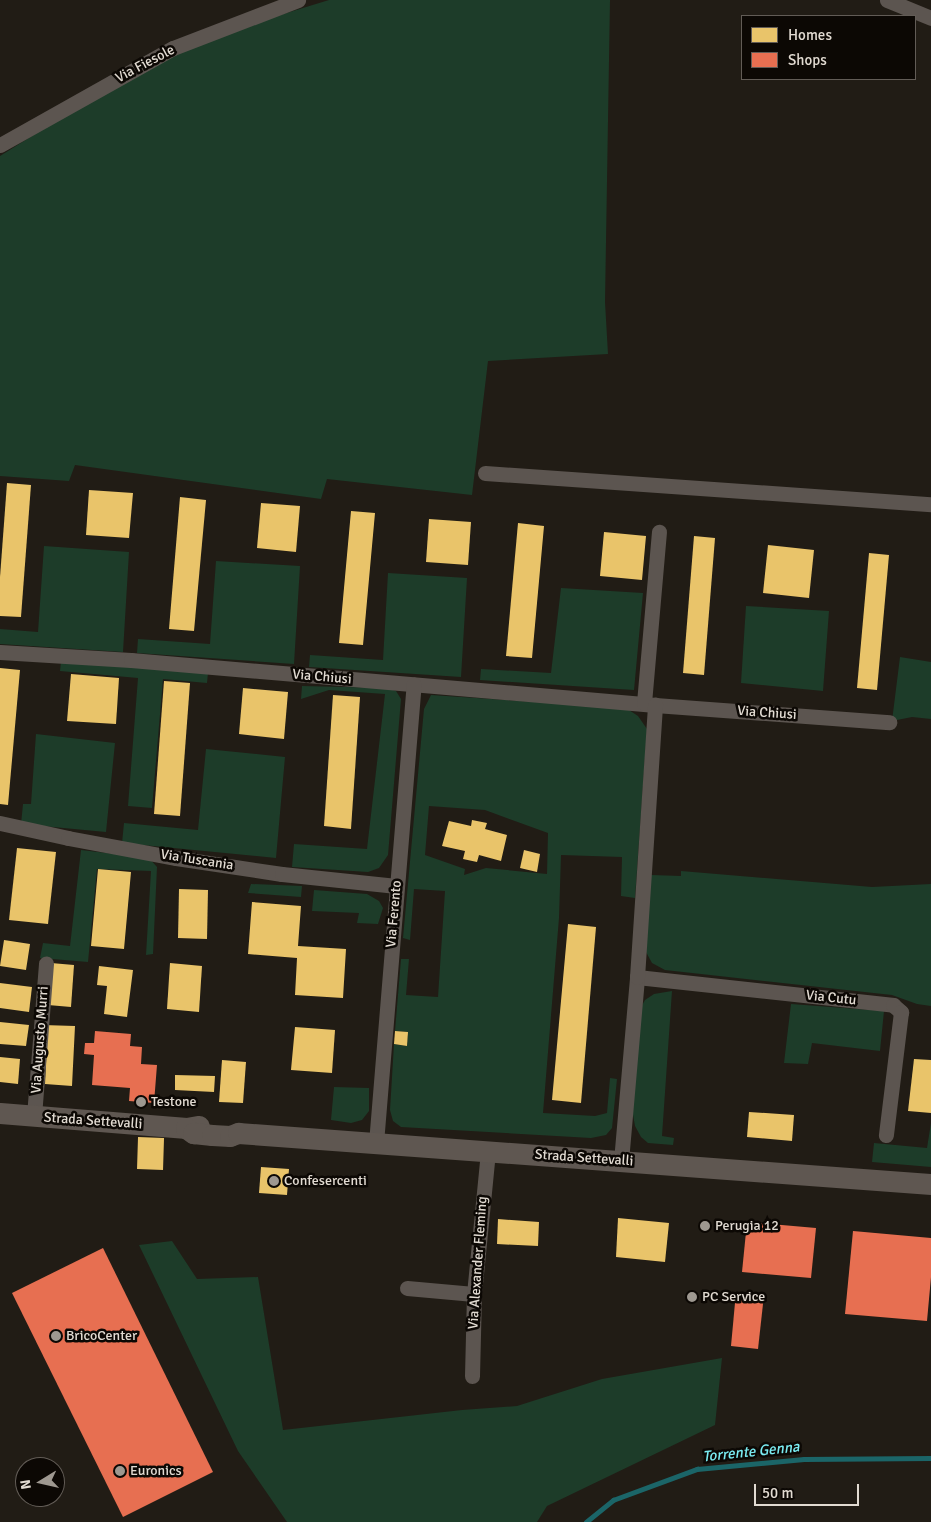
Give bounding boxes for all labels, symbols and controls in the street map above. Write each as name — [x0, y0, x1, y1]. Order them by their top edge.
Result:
legend — [741, 15, 916, 80]
text: Homes — [788, 26, 832, 44]
street label: Via Fiesole — [113, 41, 177, 87]
text: Shops — [788, 51, 827, 69]
street label: Via Chiusi — [292, 666, 352, 688]
street label: Via Chiusi — [737, 703, 797, 723]
street label: Via Tuscania — [159, 846, 235, 874]
street label: Via Ferento — [383, 880, 405, 948]
street label: Via Augusto Murri — [28, 986, 52, 1094]
street label: Via Cutu — [805, 987, 857, 1009]
place label: Testone — [151, 1094, 197, 1110]
marker: Testone — [135, 1096, 147, 1108]
street label: Strada Settevalli — [43, 1109, 143, 1133]
street label: Strada Settevalli — [534, 1146, 634, 1170]
place label: Confesercenti — [284, 1173, 367, 1189]
marker: Confesercenti — [268, 1175, 280, 1187]
street label: Via Alexander Fleming — [465, 1196, 491, 1330]
place label: Perugia 12 — [715, 1218, 779, 1234]
marker: Perugia 12 — [699, 1220, 711, 1232]
place label: PC Service — [702, 1289, 765, 1305]
marker: PC Service — [686, 1291, 698, 1303]
place label: BricoCenter — [66, 1328, 137, 1344]
marker: BricoCenter — [50, 1330, 62, 1342]
water label: Torrente Genna — [702, 1438, 800, 1466]
north arrow — [15, 1457, 65, 1507]
place label: Euronics — [130, 1463, 182, 1479]
marker: Euronics — [114, 1465, 126, 1477]
scale bar — [756, 1474, 861, 1506]
text: N — [17, 1478, 35, 1490]
text: 50 m — [762, 1484, 793, 1502]

